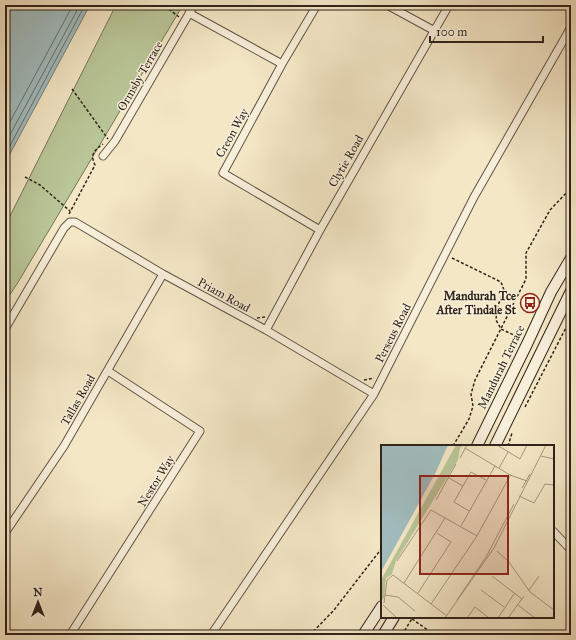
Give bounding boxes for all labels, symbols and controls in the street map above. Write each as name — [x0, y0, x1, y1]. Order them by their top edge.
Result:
scale bar — [430, 18, 543, 44]
text: 100 m — [436, 25, 467, 39]
street label: Ormsby Terrace — [114, 39, 166, 113]
street label: Creon Way — [213, 106, 251, 160]
street label: Clytie Road — [326, 133, 366, 189]
street label: Priam Road — [195, 275, 253, 315]
place label: Mandurah Tce After Tindale St — [435, 289, 517, 317]
bus stop icon: Mandurah Tce After Tindale St — [519, 292, 541, 314]
street label: Perseus Road — [372, 301, 414, 365]
street label: Mandurah Terrace — [475, 323, 527, 411]
street label: Tallas Road — [58, 372, 98, 428]
inset map — [381, 445, 554, 618]
street label: Nestor Way — [135, 452, 178, 509]
north arrow — [18, 582, 58, 622]
text: N — [33, 586, 43, 599]

